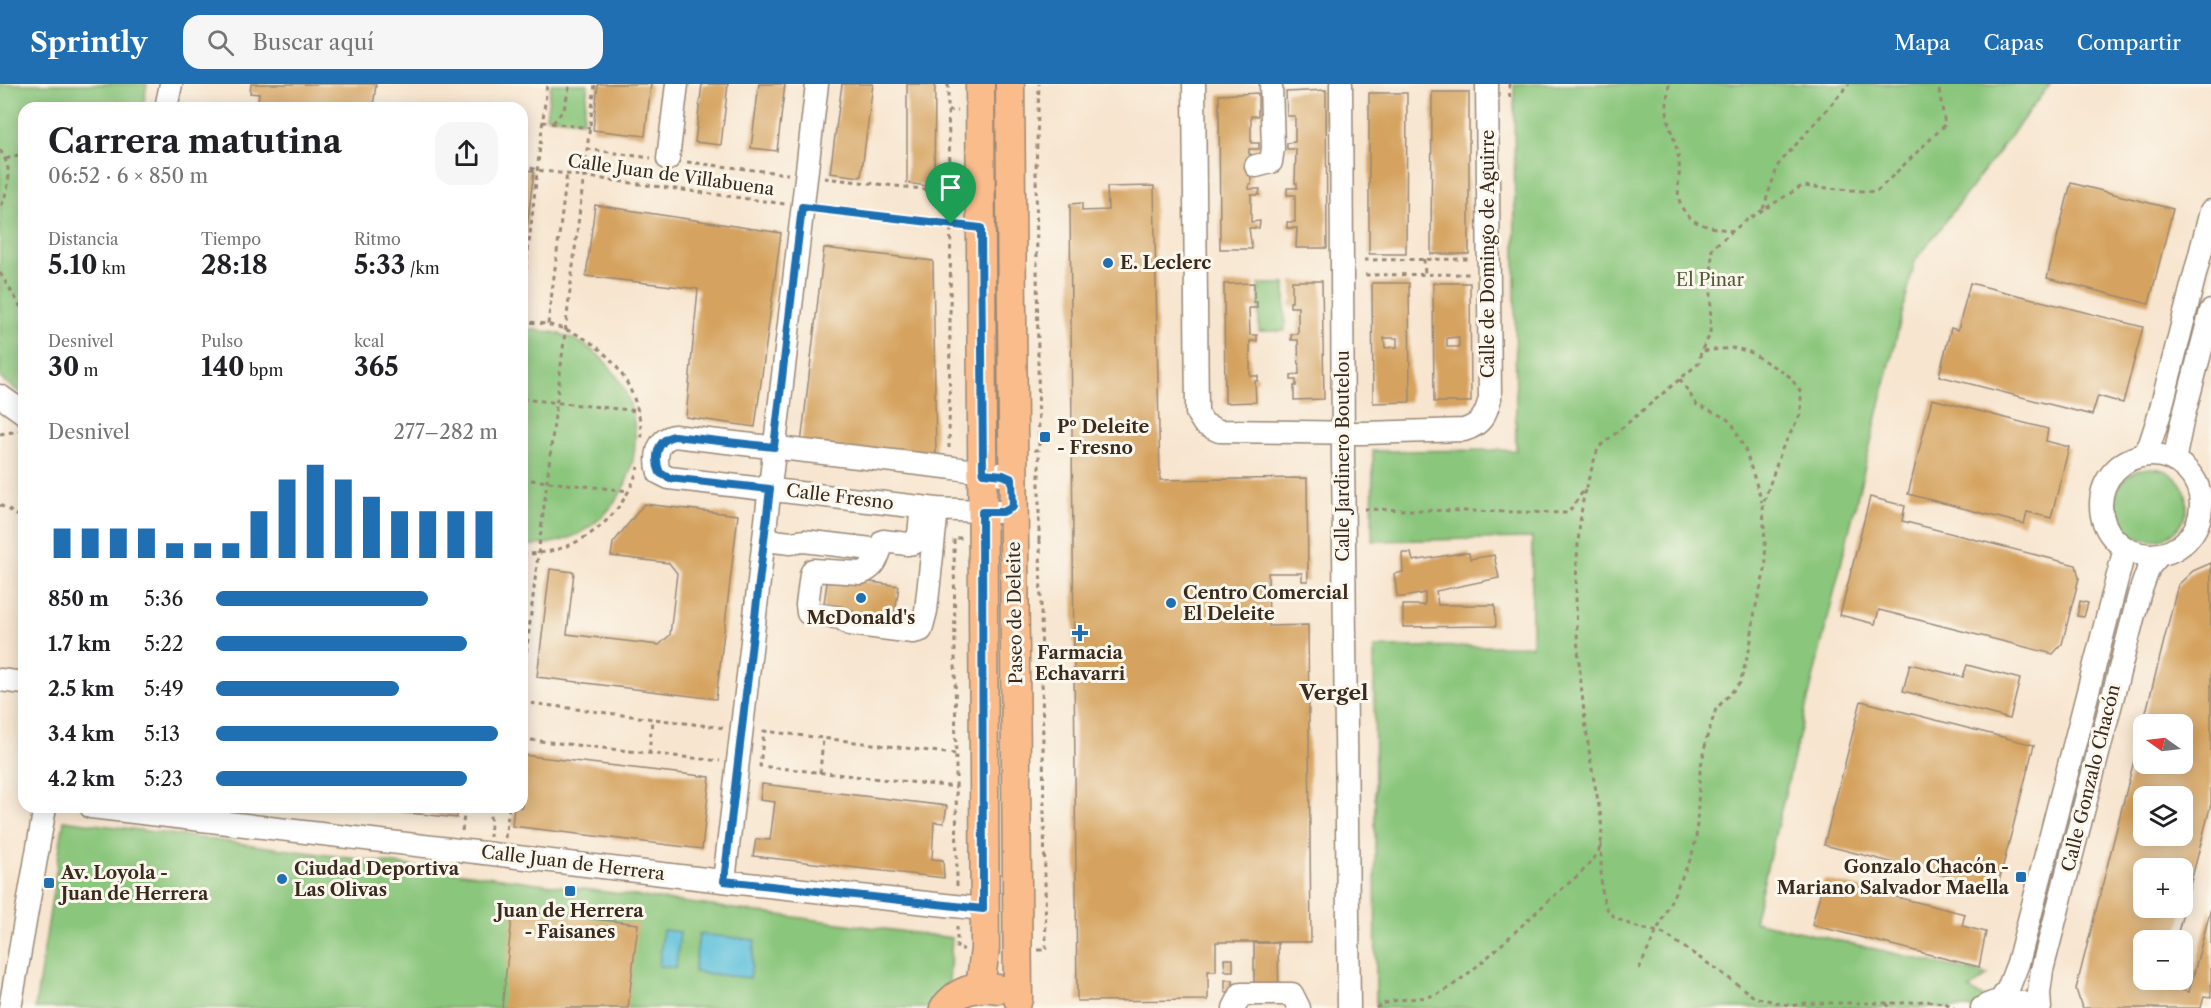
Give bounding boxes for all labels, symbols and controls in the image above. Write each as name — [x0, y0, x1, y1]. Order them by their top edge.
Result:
search box — [183, 15, 603, 69]
text: Sprintly — [30, 25, 147, 59]
icon: search — [204, 26, 237, 59]
text: Buscar aquí — [252, 29, 374, 56]
text: Mapa — [1894, 30, 1950, 55]
text: Capas — [1983, 30, 2044, 55]
text: Compartir — [2077, 30, 2181, 55]
text: Carrera matutina — [48, 121, 342, 162]
button: share — [435, 122, 498, 185]
street label: Calle de Domingo de Aguirre — [1477, 130, 1499, 378]
street label: Calle Juan de Villabuena — [566, 150, 776, 200]
pin — [925, 162, 976, 224]
text: 06:52 · 6 × 850 m — [48, 164, 208, 188]
icon: arrive — [934, 171, 967, 204]
text: Distancia — [48, 229, 119, 249]
text: Tiempo — [201, 229, 261, 249]
text: Ritmo — [354, 229, 401, 249]
text: 5.10 — [48, 249, 98, 281]
text: 28:18 — [201, 249, 268, 281]
text: 5:33 — [354, 249, 405, 281]
place label: E. Leclerc — [1120, 252, 1211, 274]
marker: E. Leclerc — [1101, 256, 1115, 270]
text: km — [98, 258, 126, 278]
text: /km — [405, 258, 440, 278]
park label: El Pinar — [1676, 269, 1745, 291]
text: Desnivel — [48, 331, 114, 351]
text: Pulso — [201, 331, 243, 351]
text: kcal — [354, 331, 384, 351]
street label: Calle Jardinero Boutelou — [1332, 350, 1354, 562]
text: 30 — [48, 351, 79, 383]
text: 140 — [201, 351, 245, 383]
text: 365 — [354, 351, 399, 383]
text: m — [79, 360, 98, 380]
text: bpm — [245, 360, 283, 380]
place label: Pº Deleite - Fresno — [1057, 416, 1150, 459]
text: Desnivel — [48, 420, 130, 444]
text: 277–282 m — [394, 420, 498, 444]
marker: Pº Deleite - Fresno — [1038, 430, 1052, 444]
street label: Calle Fresno — [785, 479, 895, 515]
street label: Paseo de Deleite — [1003, 541, 1027, 685]
place label: Centro Comercial El Deleite — [1183, 582, 1349, 625]
text: 850 m — [48, 587, 109, 611]
text: 5:36 — [144, 587, 183, 611]
marker: McDonald's — [854, 591, 868, 605]
marker: Centro Comercial El Deleite — [1164, 596, 1178, 610]
place label: McDonald's — [807, 607, 915, 629]
marker: Farmacia Echavarri — [1073, 626, 1087, 640]
text: 1.7 km — [48, 632, 111, 656]
text: 5:22 — [144, 632, 183, 656]
place label: Farmacia Echavarri — [1035, 642, 1126, 685]
text: 2.5 km — [48, 677, 115, 701]
text: 5:49 — [144, 677, 184, 701]
district label: Vergel — [1299, 680, 1368, 705]
street label: Calle Gonzalo Chacón — [2057, 682, 2125, 874]
north arrow — [2133, 714, 2193, 774]
map controls — [2133, 714, 2193, 990]
text: 3.4 km — [48, 722, 115, 746]
text: 5:13 — [144, 722, 180, 746]
text: 4.2 km — [48, 767, 115, 791]
text: 5:23 — [144, 767, 183, 791]
button: layers — [2133, 786, 2193, 846]
street label: Calle Juan de Herrera — [480, 841, 667, 885]
place label: Gonzalo Chacón - Mariano Salvador Maella — [1777, 856, 2010, 899]
place label: Ciudad Deportiva Las Olivas — [294, 858, 460, 901]
button: + — [2133, 858, 2193, 918]
place label: Av. Loyola - Juan de Herrera — [58, 862, 209, 905]
marker: Gonzalo Chacón - Mariano Salvador Maella — [2014, 870, 2028, 884]
marker: Ciudad Deportiva Las Olivas — [275, 872, 289, 886]
marker: Av. Loyola - Juan de Herrera — [42, 876, 56, 890]
marker: Juan de Herrera - Faisanes — [563, 884, 577, 898]
place label: Juan de Herrera - Faisanes — [493, 900, 644, 943]
button: − — [2133, 930, 2193, 990]

